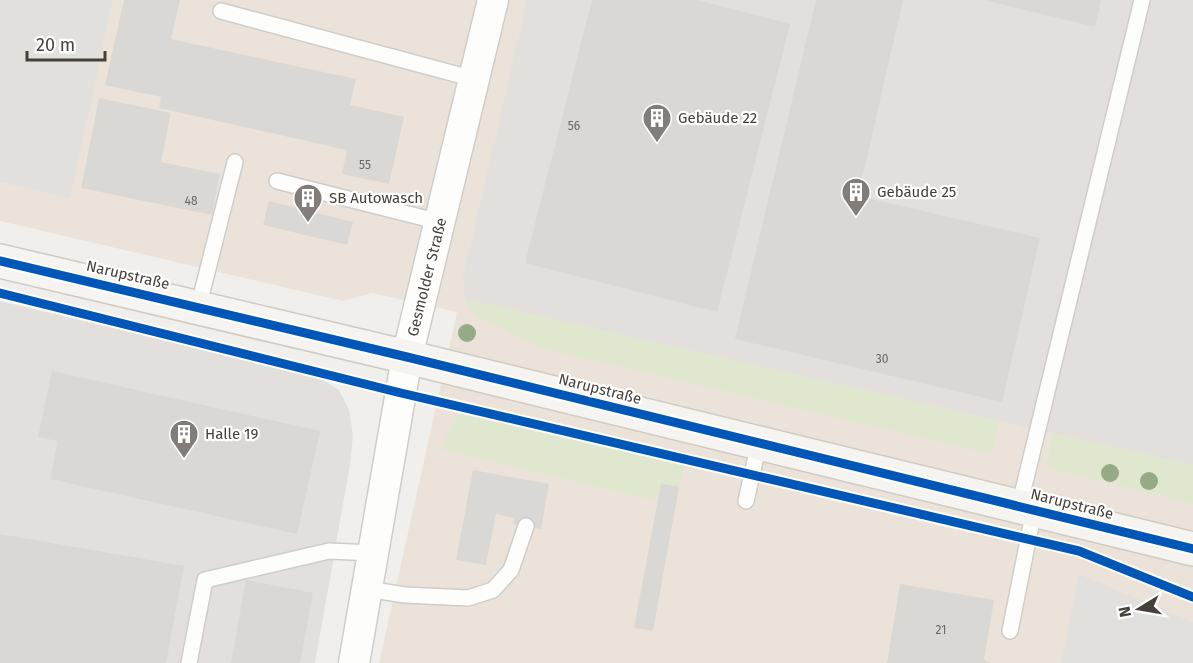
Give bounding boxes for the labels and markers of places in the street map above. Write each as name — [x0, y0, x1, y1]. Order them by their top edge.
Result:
building icon: Gebäude 22 — [641, 102, 673, 144]
place label: Gebäude 22 — [678, 109, 757, 127]
building icon: Gebäude 25 — [840, 176, 872, 218]
building icon: SB Autowasch — [292, 182, 324, 224]
place label: Gebäude 25 — [877, 183, 956, 201]
place label: SB Autowasch — [329, 189, 423, 207]
building icon: Halle 19 — [168, 418, 200, 460]
place label: Halle 19 — [205, 425, 259, 443]

